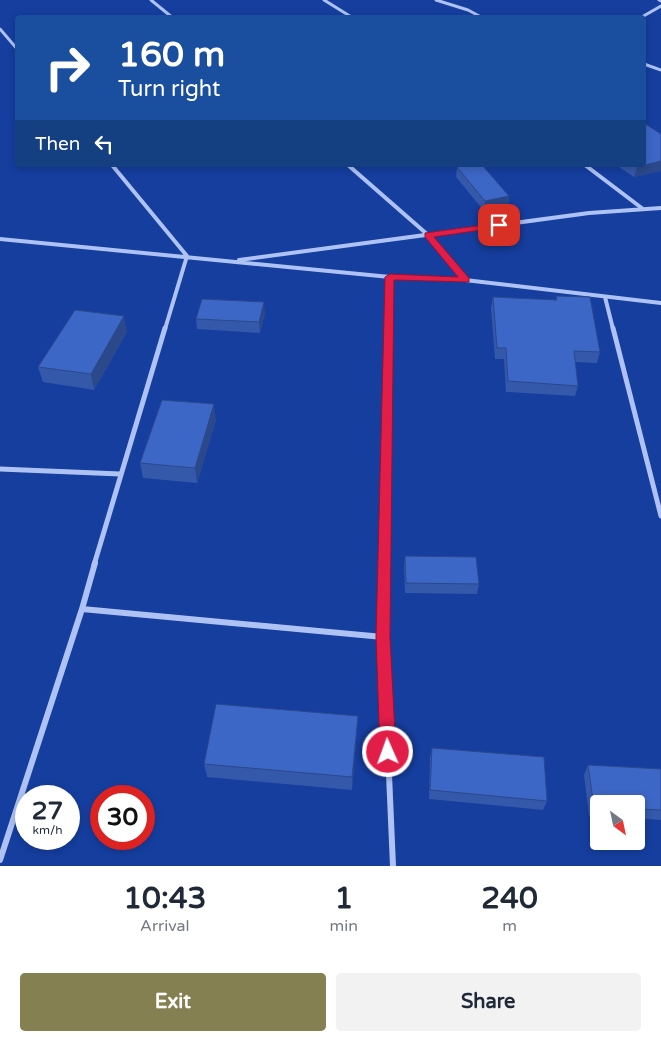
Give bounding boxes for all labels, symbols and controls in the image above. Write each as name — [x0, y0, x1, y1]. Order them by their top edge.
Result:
text: 160 m — [118, 34, 225, 76]
icon: right — [35, 35, 100, 100]
text: Turn right — [118, 76, 220, 102]
icon: left — [90, 130, 118, 158]
text: Then — [35, 133, 80, 155]
pin — [478, 204, 520, 246]
icon: arrive — [485, 211, 513, 239]
position arrow — [361, 725, 413, 777]
speed limit sign: 30 — [90, 785, 155, 850]
north arrow — [590, 795, 645, 850]
map controls — [590, 795, 645, 850]
text: 27 — [32, 796, 63, 826]
text: km/h — [32, 823, 63, 837]
text: 10:43 — [123, 880, 206, 917]
text: 1 — [334, 880, 353, 917]
text: 240 — [481, 880, 538, 917]
text: Arrival — [140, 916, 190, 936]
text: min — [330, 916, 358, 936]
text: m — [502, 916, 517, 936]
button: Exit — [20, 973, 326, 1031]
button: Share — [336, 973, 641, 1031]

